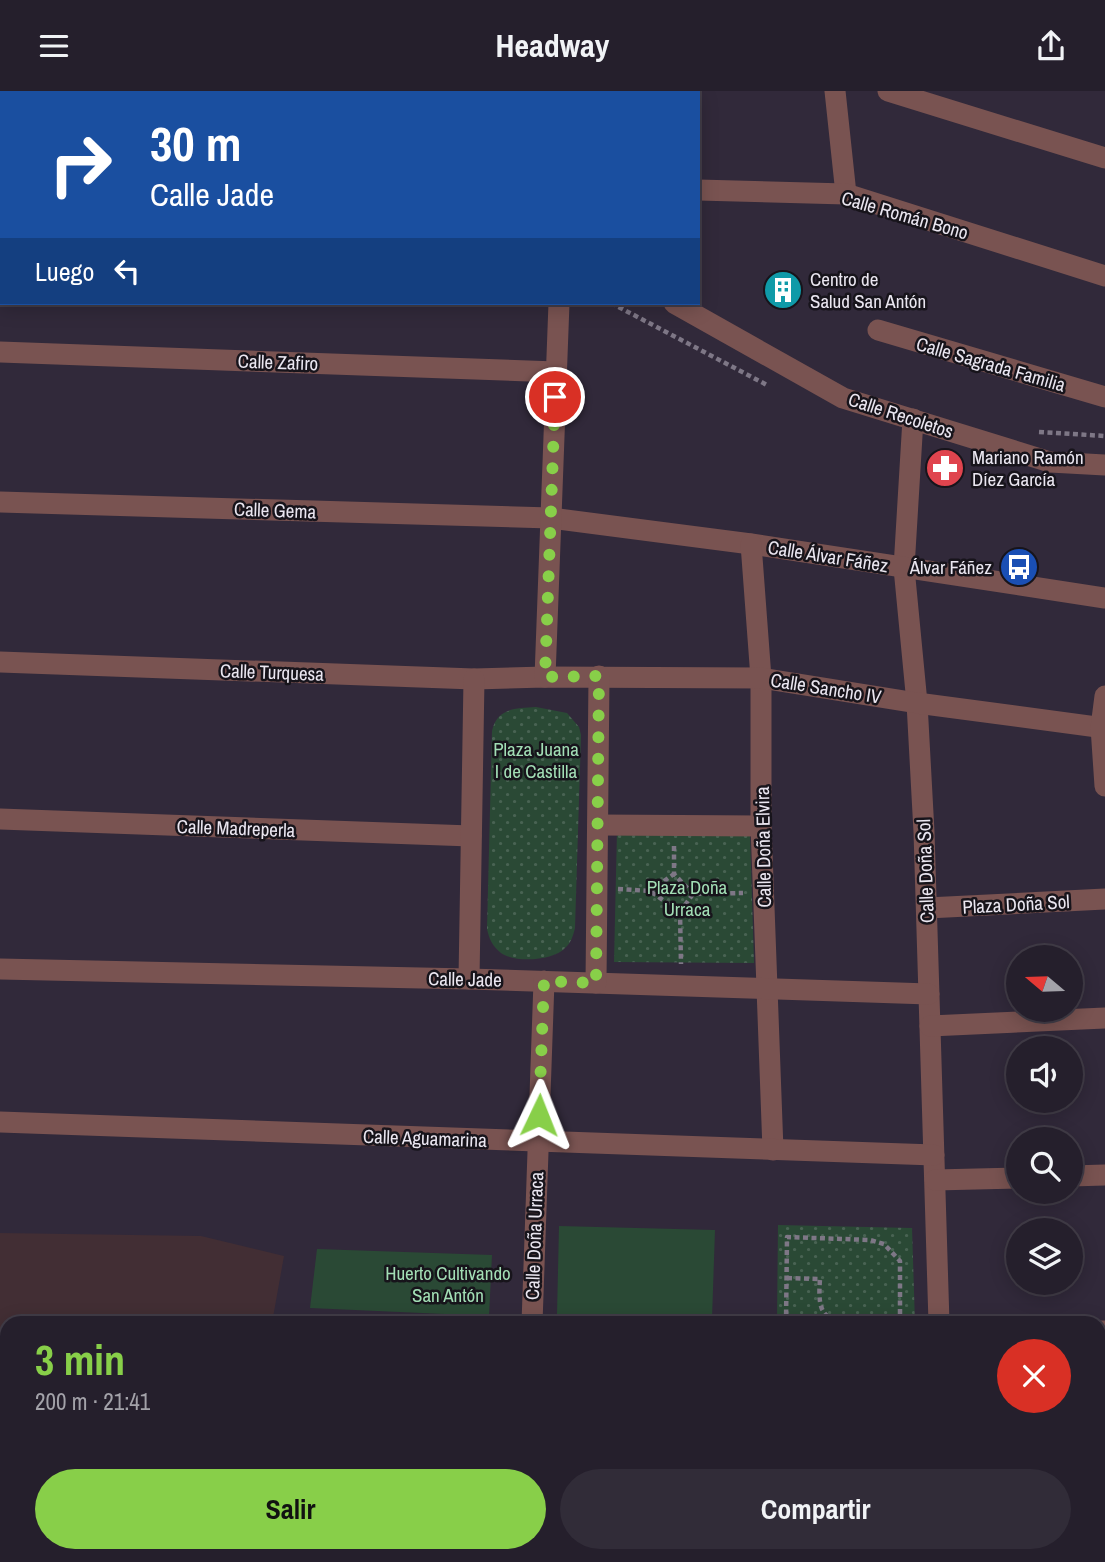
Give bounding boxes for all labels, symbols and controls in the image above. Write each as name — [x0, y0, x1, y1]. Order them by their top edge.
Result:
text: Headway — [496, 24, 609, 67]
icon: menu — [35, 27, 73, 65]
icon: share — [1032, 27, 1070, 65]
text: 30 m — [150, 110, 242, 176]
icon: right — [35, 119, 126, 210]
text: Calle Jade — [150, 173, 274, 216]
street label: Calle Román Bono — [839, 184, 971, 246]
icon: left — [108, 252, 146, 290]
text: Luego — [35, 254, 94, 289]
place label: Centro de Salud San Antón — [810, 266, 926, 314]
building icon: Centro de Salud San Antón — [762, 269, 804, 311]
street label: Calle Sagrada Familia — [913, 330, 1069, 398]
street label: Calle Zafiro — [237, 348, 319, 376]
pin — [525, 367, 585, 427]
icon: arrive — [536, 378, 574, 416]
street label: Calle Recoletos — [845, 386, 957, 444]
place label: Mariano Ramón Díez García — [972, 444, 1084, 492]
pharmacy icon: Mariano Ramón Díez García — [924, 447, 966, 489]
street label: Calle Gema — [233, 496, 317, 524]
street label: Calle Álvar Fáñez — [766, 534, 890, 578]
bus stop icon: Álvar Fáñez — [998, 546, 1040, 588]
place label: Álvar Fáñez — [909, 554, 992, 580]
street label: Calle Turquesa — [220, 657, 325, 687]
street label: Calle Sancho IV — [769, 666, 884, 710]
park label: Plaza Juana I de Castilla — [493, 736, 579, 784]
street label: Calle Doña Elvira — [749, 786, 777, 908]
street label: Calle Madreperla — [176, 813, 296, 843]
street label: Calle Doña Sol — [910, 819, 940, 923]
park label: Plaza Doña Urraca — [647, 874, 728, 922]
street label: Plaza Doña Sol — [962, 888, 1070, 920]
north arrow — [1006, 945, 1083, 1022]
map controls — [1006, 945, 1083, 1295]
street label: Calle Jade — [428, 965, 502, 993]
button: sound — [1006, 1036, 1083, 1113]
position arrow — [502, 1078, 576, 1152]
street label: Calle Aguamarina — [363, 1123, 488, 1153]
button: search — [1006, 1127, 1083, 1204]
street label: Calle Doña Urraca — [519, 1171, 549, 1300]
button: layers — [1006, 1218, 1083, 1295]
park label: Huerto Cultivando San Antón — [385, 1260, 511, 1308]
text: 3 min — [35, 1332, 125, 1388]
button: close — [997, 1339, 1071, 1413]
text: 200 m · 21:41 — [35, 1386, 150, 1417]
button: Salir — [35, 1469, 546, 1549]
button: Compartir — [560, 1469, 1071, 1549]

